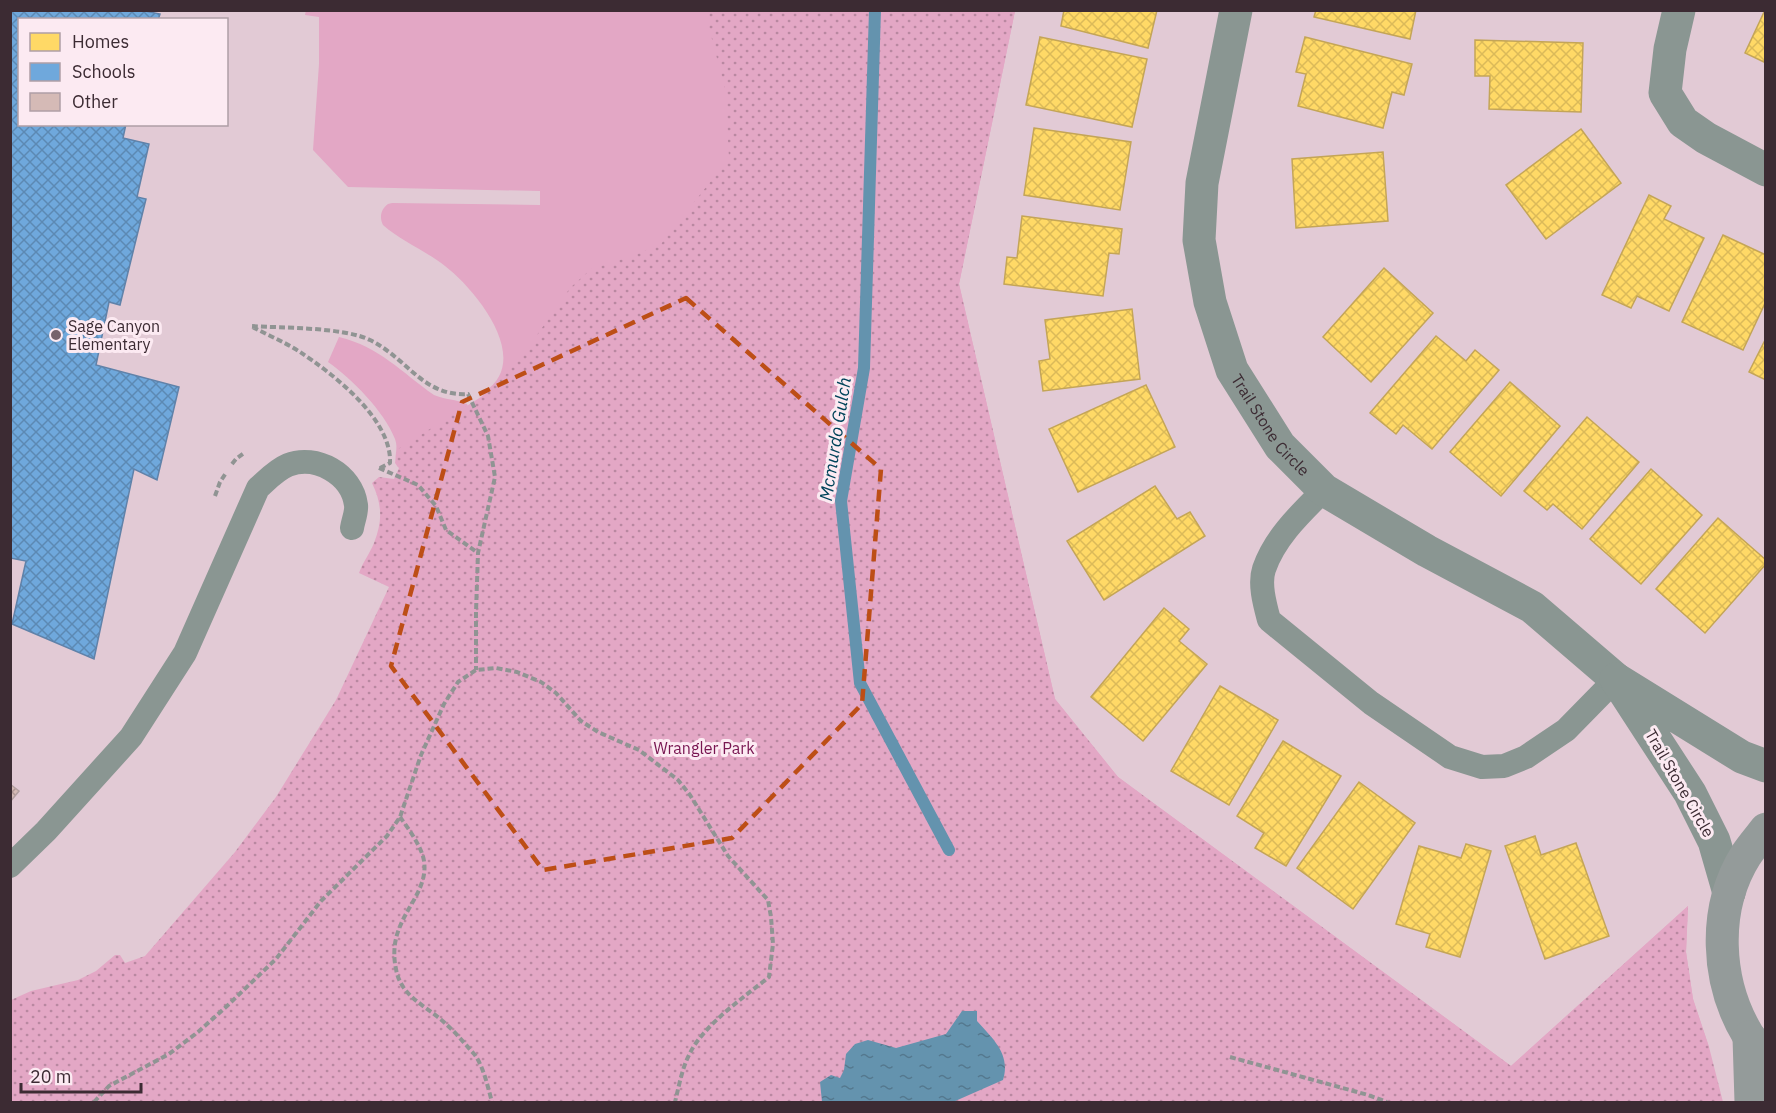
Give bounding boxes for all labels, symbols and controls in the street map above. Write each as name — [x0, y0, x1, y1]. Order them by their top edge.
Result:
legend — [18, 18, 228, 126]
text: Homes — [72, 30, 129, 53]
text: Schools — [72, 60, 136, 83]
text: Other — [72, 90, 118, 113]
place label: Sage Canyon Elementary — [68, 316, 160, 354]
marker: Sage Canyon Elementary — [49, 328, 63, 342]
street label: Trail Stone Circle — [1227, 370, 1314, 480]
water label: Mcmurdo Gulch — [814, 375, 856, 503]
street label: Trail Stone Circle — [1641, 725, 1719, 841]
park label: Wrangler Park — [653, 738, 755, 758]
scale bar — [21, 1056, 141, 1094]
text: 20 m — [30, 1065, 72, 1088]

